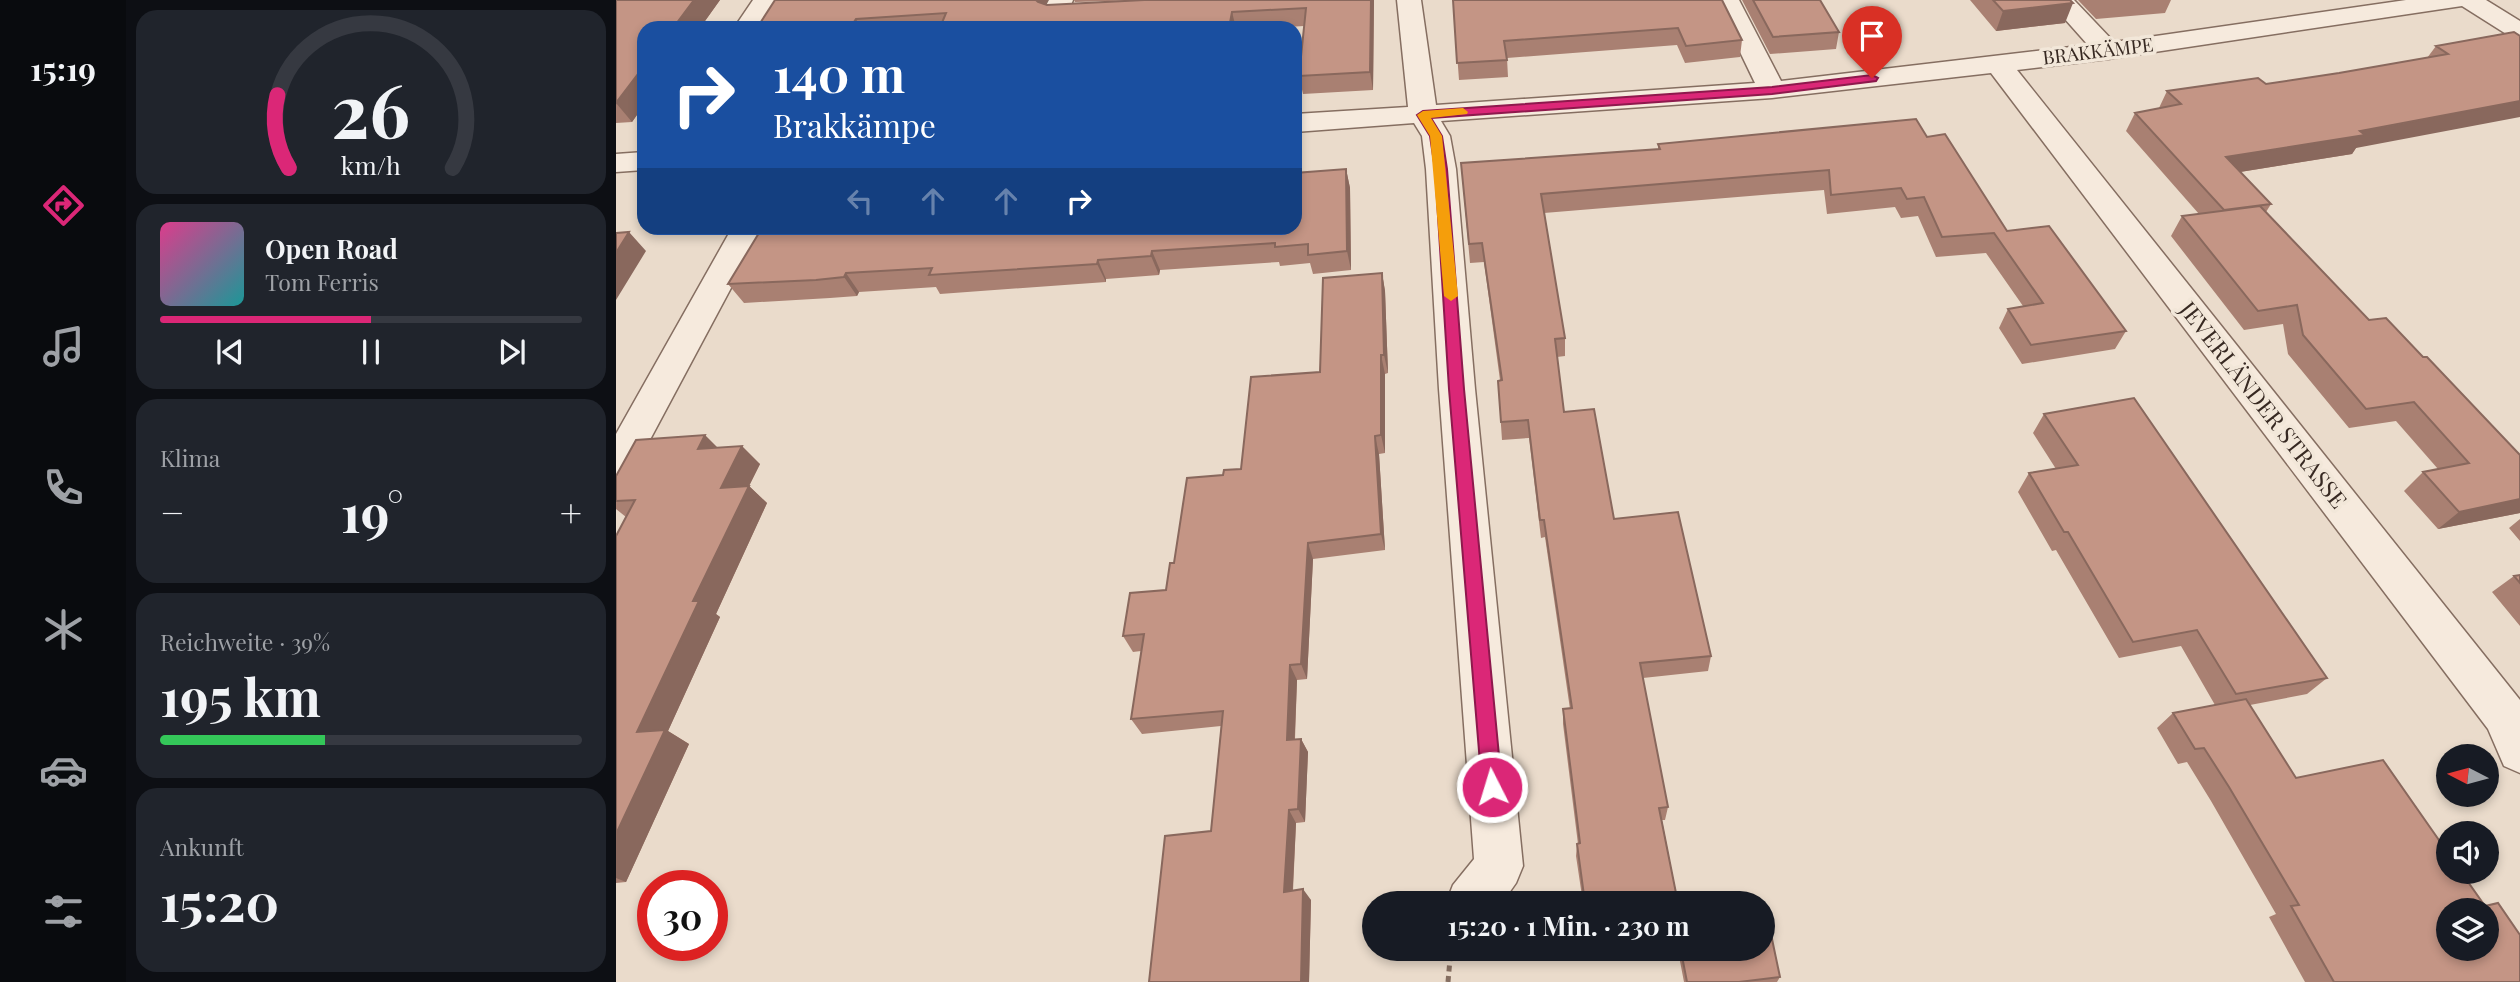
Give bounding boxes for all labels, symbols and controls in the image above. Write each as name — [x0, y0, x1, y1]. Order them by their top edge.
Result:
pin — [1842, 6, 1902, 78]
icon: arrive — [1853, 17, 1891, 55]
street label: BRAKKÄMPE — [2041, 30, 2155, 70]
text: 140 m — [773, 40, 905, 105]
text: 15:19 — [30, 46, 96, 89]
icon: right — [658, 49, 749, 140]
text: 26 — [332, 60, 410, 157]
text: Brakkämpe — [773, 103, 936, 146]
text: km/h — [341, 148, 401, 181]
icon: directions — [39, 181, 88, 230]
icon: left — [841, 182, 879, 220]
icon: ahead — [914, 182, 952, 220]
icon: ahead — [987, 182, 1025, 220]
icon: right — [1060, 182, 1098, 220]
text: Open Road — [265, 231, 398, 266]
text: Tom Ferris — [265, 266, 379, 297]
street label: JEVERLÄNDER STRASSE — [2173, 293, 2355, 514]
icon: music — [39, 322, 88, 371]
icon: previous — [211, 333, 249, 371]
icon: pause — [352, 333, 390, 371]
icon: next — [493, 333, 531, 371]
text: Klima — [160, 442, 220, 473]
icon: phone — [39, 463, 88, 512]
text: 19° — [341, 477, 404, 546]
text: − — [160, 486, 185, 537]
text: + — [560, 486, 582, 537]
icon: climate — [39, 605, 88, 654]
text: Reichweite · 39% — [160, 626, 330, 657]
text: 195 km — [160, 661, 321, 730]
north arrow — [2436, 744, 2499, 807]
map controls — [2436, 744, 2499, 961]
icon: car — [39, 746, 88, 795]
position arrow — [1455, 750, 1529, 824]
button: sound — [2436, 821, 2499, 884]
text: Ankunft — [160, 831, 244, 862]
text: 15:20 — [160, 866, 279, 935]
speed limit sign: 30 — [637, 870, 728, 961]
icon: filters — [39, 887, 88, 936]
button: layers — [2436, 898, 2499, 961]
text: 15:20 · 1 Min. · 230 m — [1448, 908, 1689, 943]

